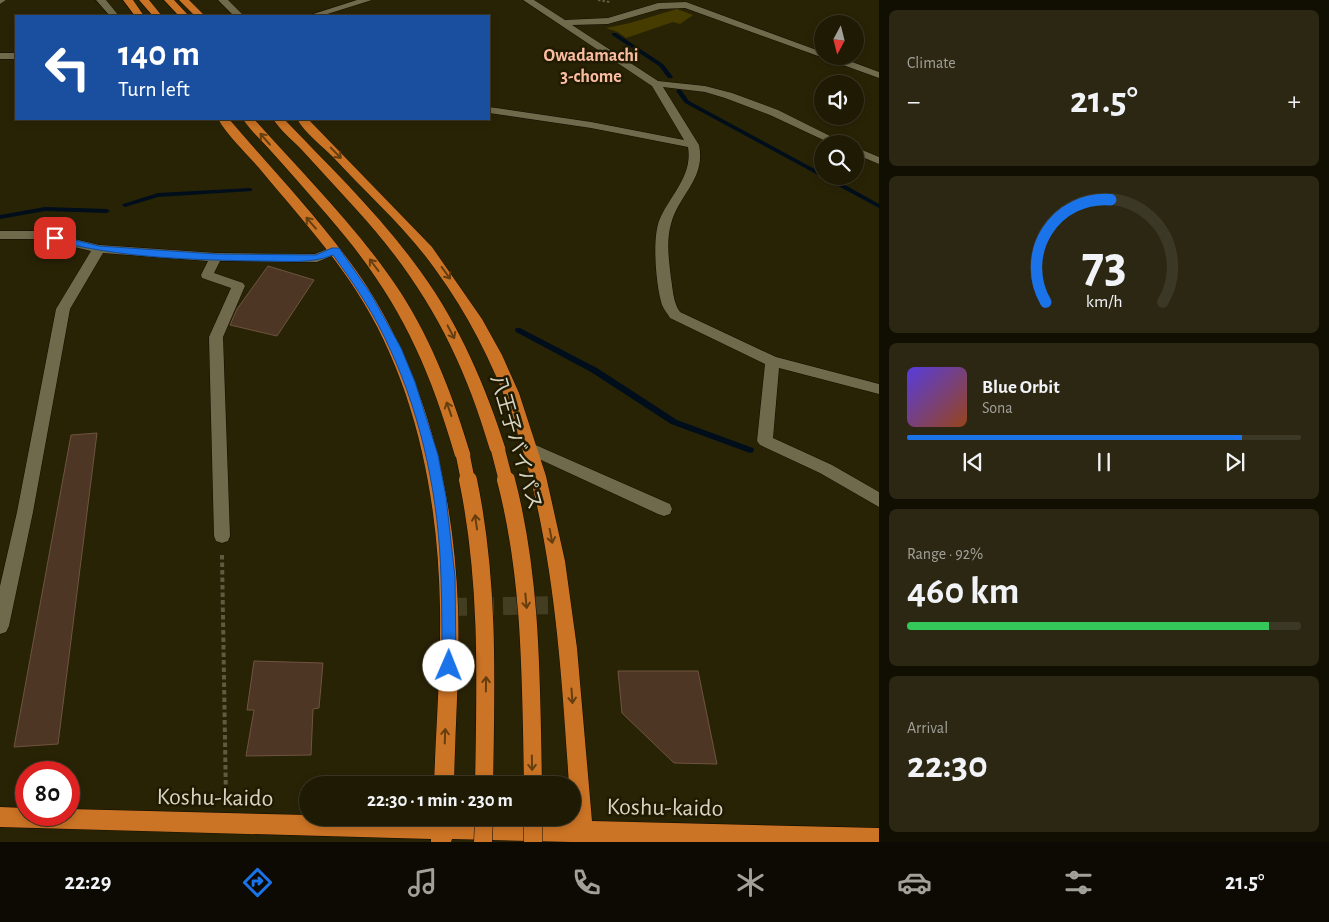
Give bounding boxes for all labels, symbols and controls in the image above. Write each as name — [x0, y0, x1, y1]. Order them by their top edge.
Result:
north arrow — [814, 15, 864, 65]
map controls — [814, 15, 864, 185]
icon: left — [35, 35, 100, 100]
text: 140 m — [118, 37, 200, 72]
district label: Owadamachi 3-chome — [543, 47, 639, 86]
text: Climate — [907, 55, 956, 71]
button: sound — [814, 75, 864, 125]
text: Turn left — [118, 78, 190, 100]
text: 21.5° — [1070, 82, 1138, 120]
text: − — [907, 88, 920, 116]
text: + — [1288, 88, 1301, 116]
one-way arrow — [259, 132, 271, 145]
button: search — [814, 135, 864, 185]
one-way arrow — [330, 147, 342, 160]
one-way arrow — [305, 216, 317, 229]
pin — [34, 217, 76, 259]
icon: arrive — [41, 224, 69, 252]
text: 73 — [1082, 239, 1126, 291]
one-way arrow — [369, 258, 379, 272]
one-way arrow — [441, 266, 451, 280]
text: km/h — [1086, 293, 1122, 311]
one-way arrow — [447, 324, 457, 339]
street label: 八王子バイパス — [487, 372, 546, 512]
text: Blue Orbit — [982, 378, 1060, 397]
text: Sona — [982, 400, 1013, 416]
one-way arrow — [444, 402, 453, 417]
icon: previous — [959, 448, 987, 476]
icon: pause — [1090, 448, 1118, 476]
icon: next — [1221, 448, 1249, 476]
one-way arrow — [471, 514, 481, 530]
one-way arrow — [546, 527, 556, 543]
text: Range · 92% — [907, 546, 983, 562]
text: 460 km — [907, 573, 1019, 611]
one-way arrow — [522, 593, 531, 609]
position arrow — [422, 639, 474, 691]
one-way arrow — [481, 676, 491, 692]
one-way arrow — [568, 688, 577, 704]
text: Arrival — [907, 720, 948, 736]
one-way arrow — [440, 729, 450, 745]
text: 22:30 — [907, 747, 988, 785]
one-way arrow — [528, 755, 537, 771]
speed limit sign: 80 — [15, 761, 80, 826]
street label: Koshu-kaido — [156, 785, 274, 811]
text: 22:30 · 1 min · 230 m — [367, 791, 513, 810]
street label: Koshu-kaido — [606, 795, 724, 821]
icon: directions — [240, 865, 275, 900]
icon: music — [405, 865, 440, 900]
icon: phone — [569, 865, 604, 900]
icon: climate — [733, 865, 768, 900]
icon: car — [897, 865, 932, 900]
icon: filters — [1061, 865, 1096, 900]
text: 22:29 — [65, 871, 111, 893]
text: 21.5° — [1225, 871, 1264, 893]

